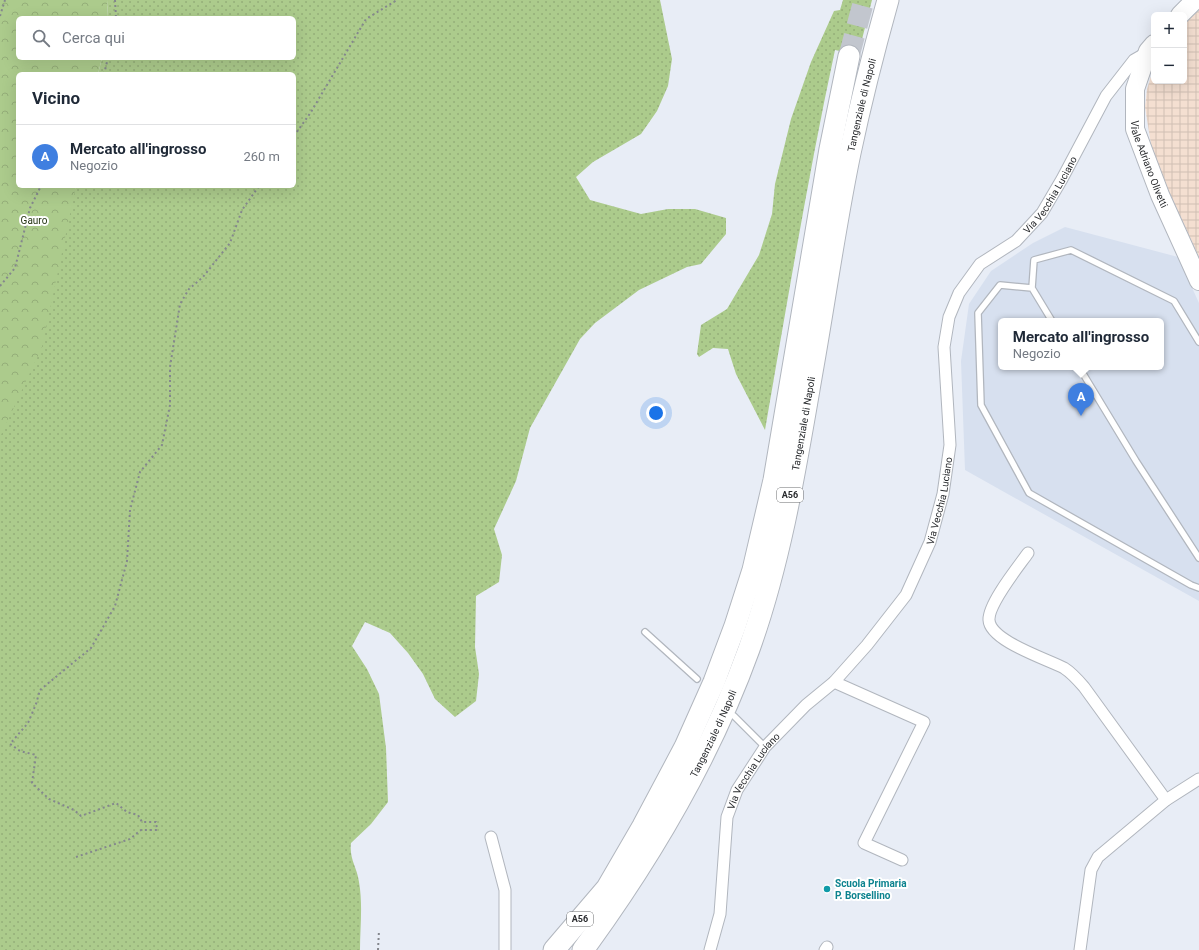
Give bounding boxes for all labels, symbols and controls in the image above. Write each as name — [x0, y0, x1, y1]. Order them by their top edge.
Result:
map controls — [1151, 12, 1187, 84]
button: + — [1151, 12, 1187, 48]
search box — [16, 16, 296, 60]
icon: search — [30, 27, 52, 49]
text: Cerca qui — [62, 29, 125, 47]
button: − — [1151, 48, 1187, 84]
street label: Tangenziale di Napoli — [845, 57, 878, 152]
text: Vicino — [32, 88, 80, 108]
street label: Viale Adriano Olivetti — [1130, 120, 1171, 209]
text: Mercato all'ingrosso — [70, 140, 206, 158]
text: A — [41, 149, 49, 164]
text: 260 m — [243, 149, 280, 164]
street label: Via Vecchia Luciano — [1021, 154, 1079, 235]
text: Negozio — [70, 158, 118, 173]
park label: Gauro — [21, 215, 48, 226]
popup — [998, 318, 1164, 370]
text: Mercato all'ingrosso — [1013, 328, 1149, 346]
text: Negozio — [1013, 346, 1061, 361]
street label: Tangenziale di Napoli — [789, 376, 817, 472]
pin: A — [1068, 383, 1094, 416]
your location — [646, 403, 666, 423]
street label: Via Vecchia Luciano — [924, 456, 954, 546]
road number: A56 — [777, 488, 803, 502]
street label: Tangenziale di Napoli — [688, 688, 738, 779]
street label: Via Vecchia Luciano — [725, 730, 782, 811]
place label: Scuola Primaria P. Borsellino — [835, 878, 907, 901]
marker: Scuola Primaria P. Borsellino — [822, 884, 832, 894]
road number: A56 — [567, 912, 593, 926]

